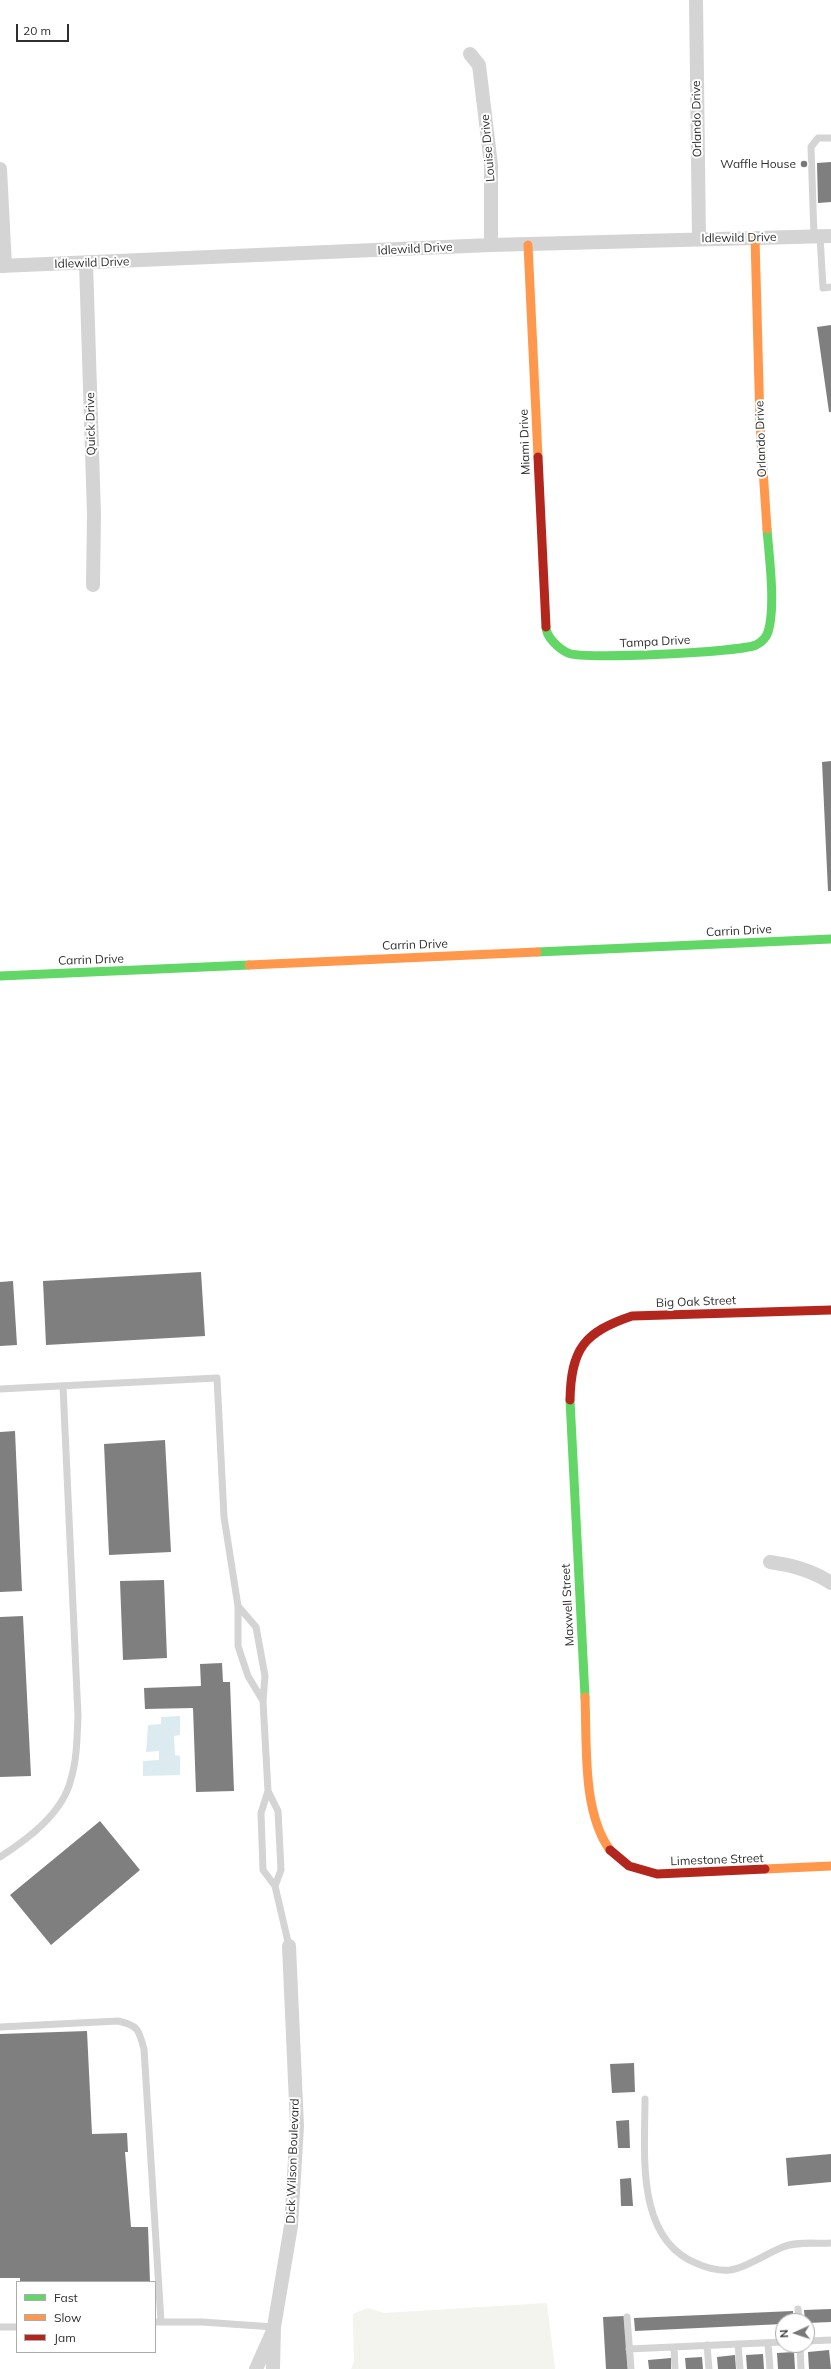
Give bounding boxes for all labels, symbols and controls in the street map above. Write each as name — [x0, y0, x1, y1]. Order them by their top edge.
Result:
scale bar — [18, 16, 71, 42]
text: 20 m — [23, 23, 51, 38]
street label: Orlando Drive — [689, 80, 705, 158]
street label: Louise Drive — [478, 114, 498, 182]
place label: Waffle House — [720, 157, 796, 171]
marker: Waffle House — [799, 159, 809, 169]
street label: Idlewild Drive — [701, 230, 777, 246]
street label: Idlewild Drive — [377, 240, 453, 258]
street label: Idlewild Drive — [54, 254, 130, 272]
street label: Quick Drive — [83, 392, 99, 456]
street label: Orlando Drive — [752, 400, 770, 478]
street label: Miami Drive — [517, 409, 533, 475]
street label: Tampa Drive — [619, 633, 691, 651]
street label: Carrin Drive — [706, 922, 772, 940]
street label: Carrin Drive — [382, 937, 448, 953]
street label: Carrin Drive — [58, 952, 124, 968]
street label: Big Oak Street — [656, 1293, 736, 1311]
street label: Maxwell Street — [559, 1563, 577, 1647]
street label: Limestone Street — [670, 1851, 764, 1869]
street label: Dick Wilson Boulevard — [284, 2098, 302, 2224]
legend — [16, 2281, 156, 2353]
text: Fast — [54, 2290, 78, 2305]
text: Slow — [54, 2310, 82, 2325]
north arrow — [775, 2313, 815, 2353]
text: N — [777, 2329, 791, 2338]
text: Jam — [54, 2330, 76, 2345]

